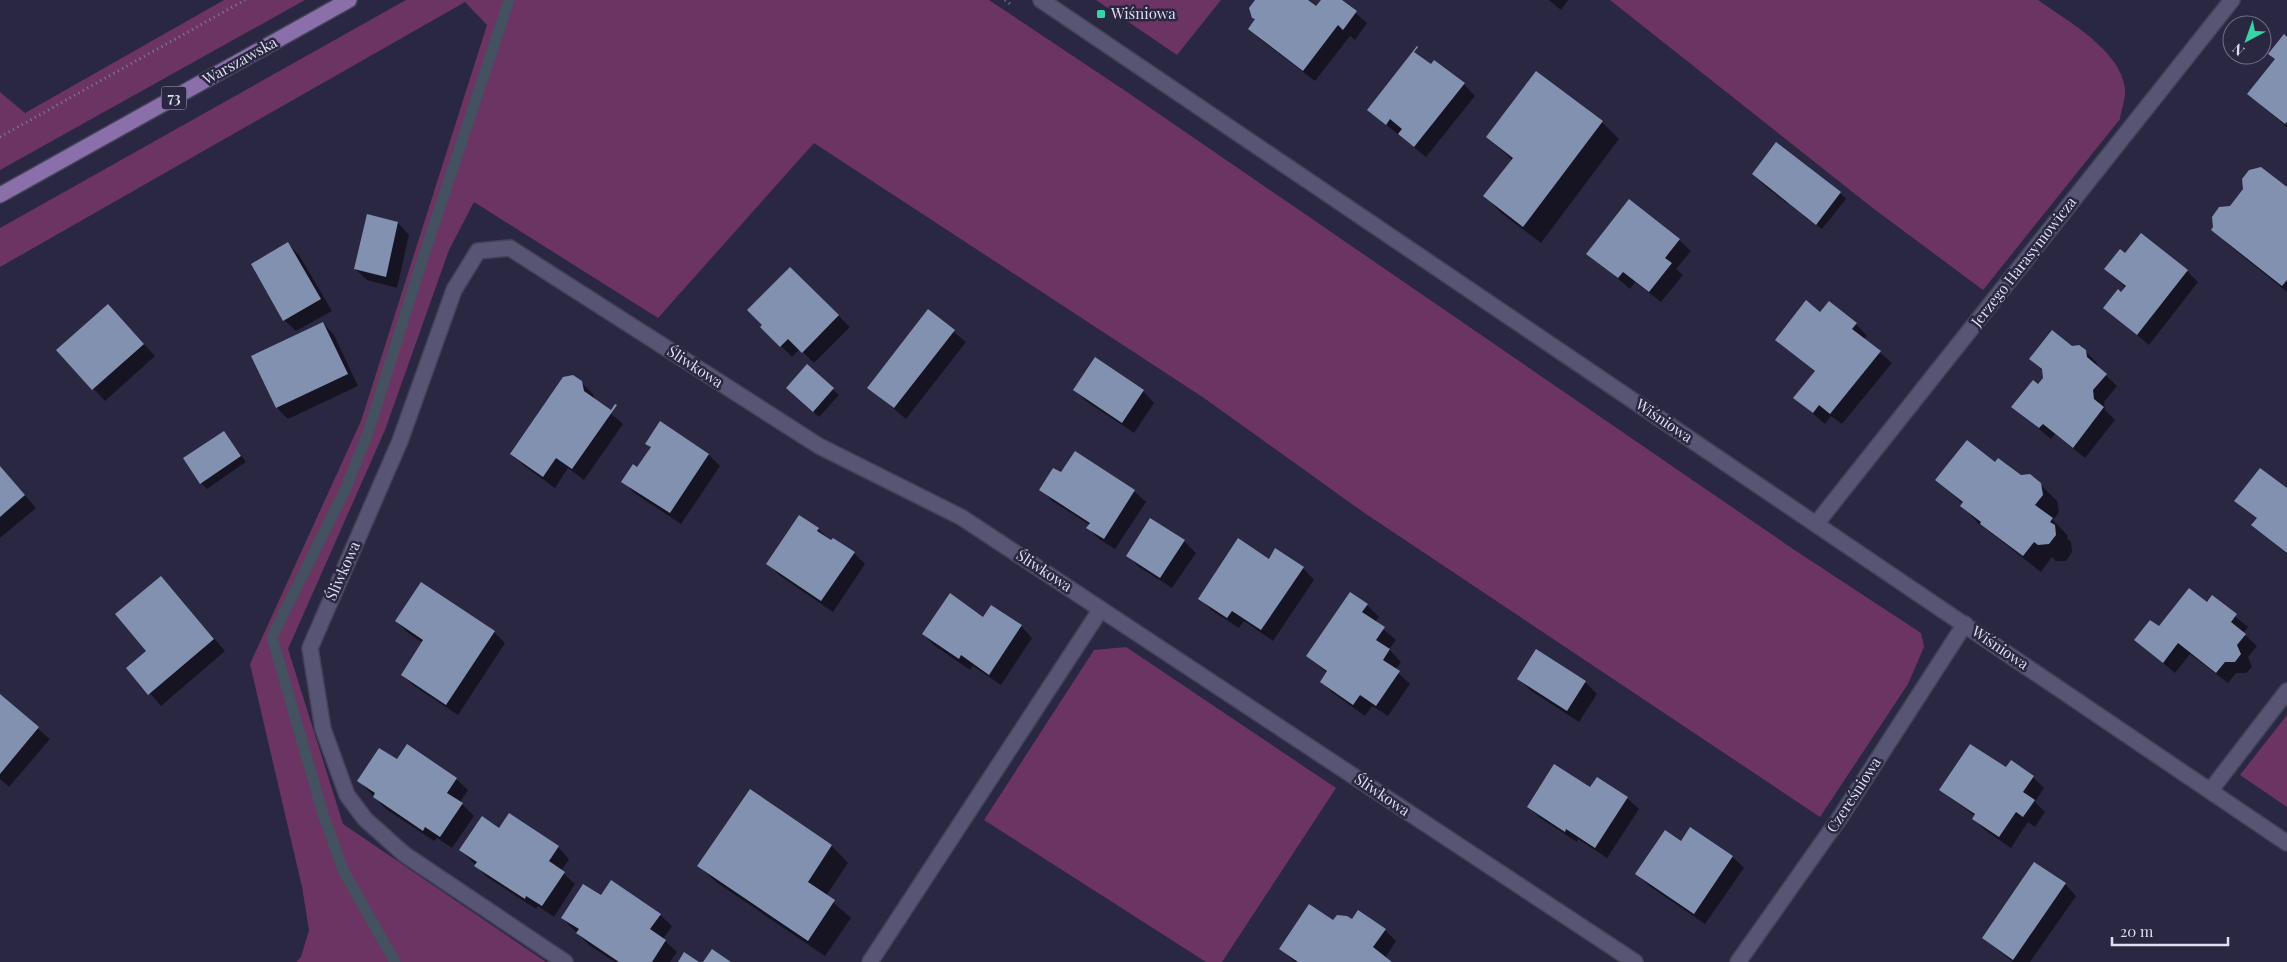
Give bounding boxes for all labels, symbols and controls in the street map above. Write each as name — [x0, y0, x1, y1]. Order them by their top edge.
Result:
place label: Wiśniowa — [1110, 3, 1176, 23]
marker: Wiśniowa — [1095, 8, 1107, 20]
north arrow — [2222, 15, 2272, 65]
street label: Warszawska — [198, 31, 281, 89]
text: N — [2228, 40, 2248, 61]
road number: 73 — [162, 86, 186, 110]
street label: Jerzego Harasymowicza — [1966, 192, 2081, 331]
street label: Śliwkowa — [664, 341, 728, 392]
street label: Wiśniowa — [1631, 393, 1697, 447]
street label: Śliwkowa — [320, 537, 364, 603]
street label: Śliwkowa — [1013, 545, 1077, 596]
street label: Wiśniowa — [1967, 620, 2033, 674]
street label: Czereśniowa — [1821, 752, 1885, 836]
street label: Śliwkowa — [1351, 768, 1415, 820]
scale bar — [2112, 914, 2228, 946]
text: 20 m — [2120, 921, 2154, 941]

